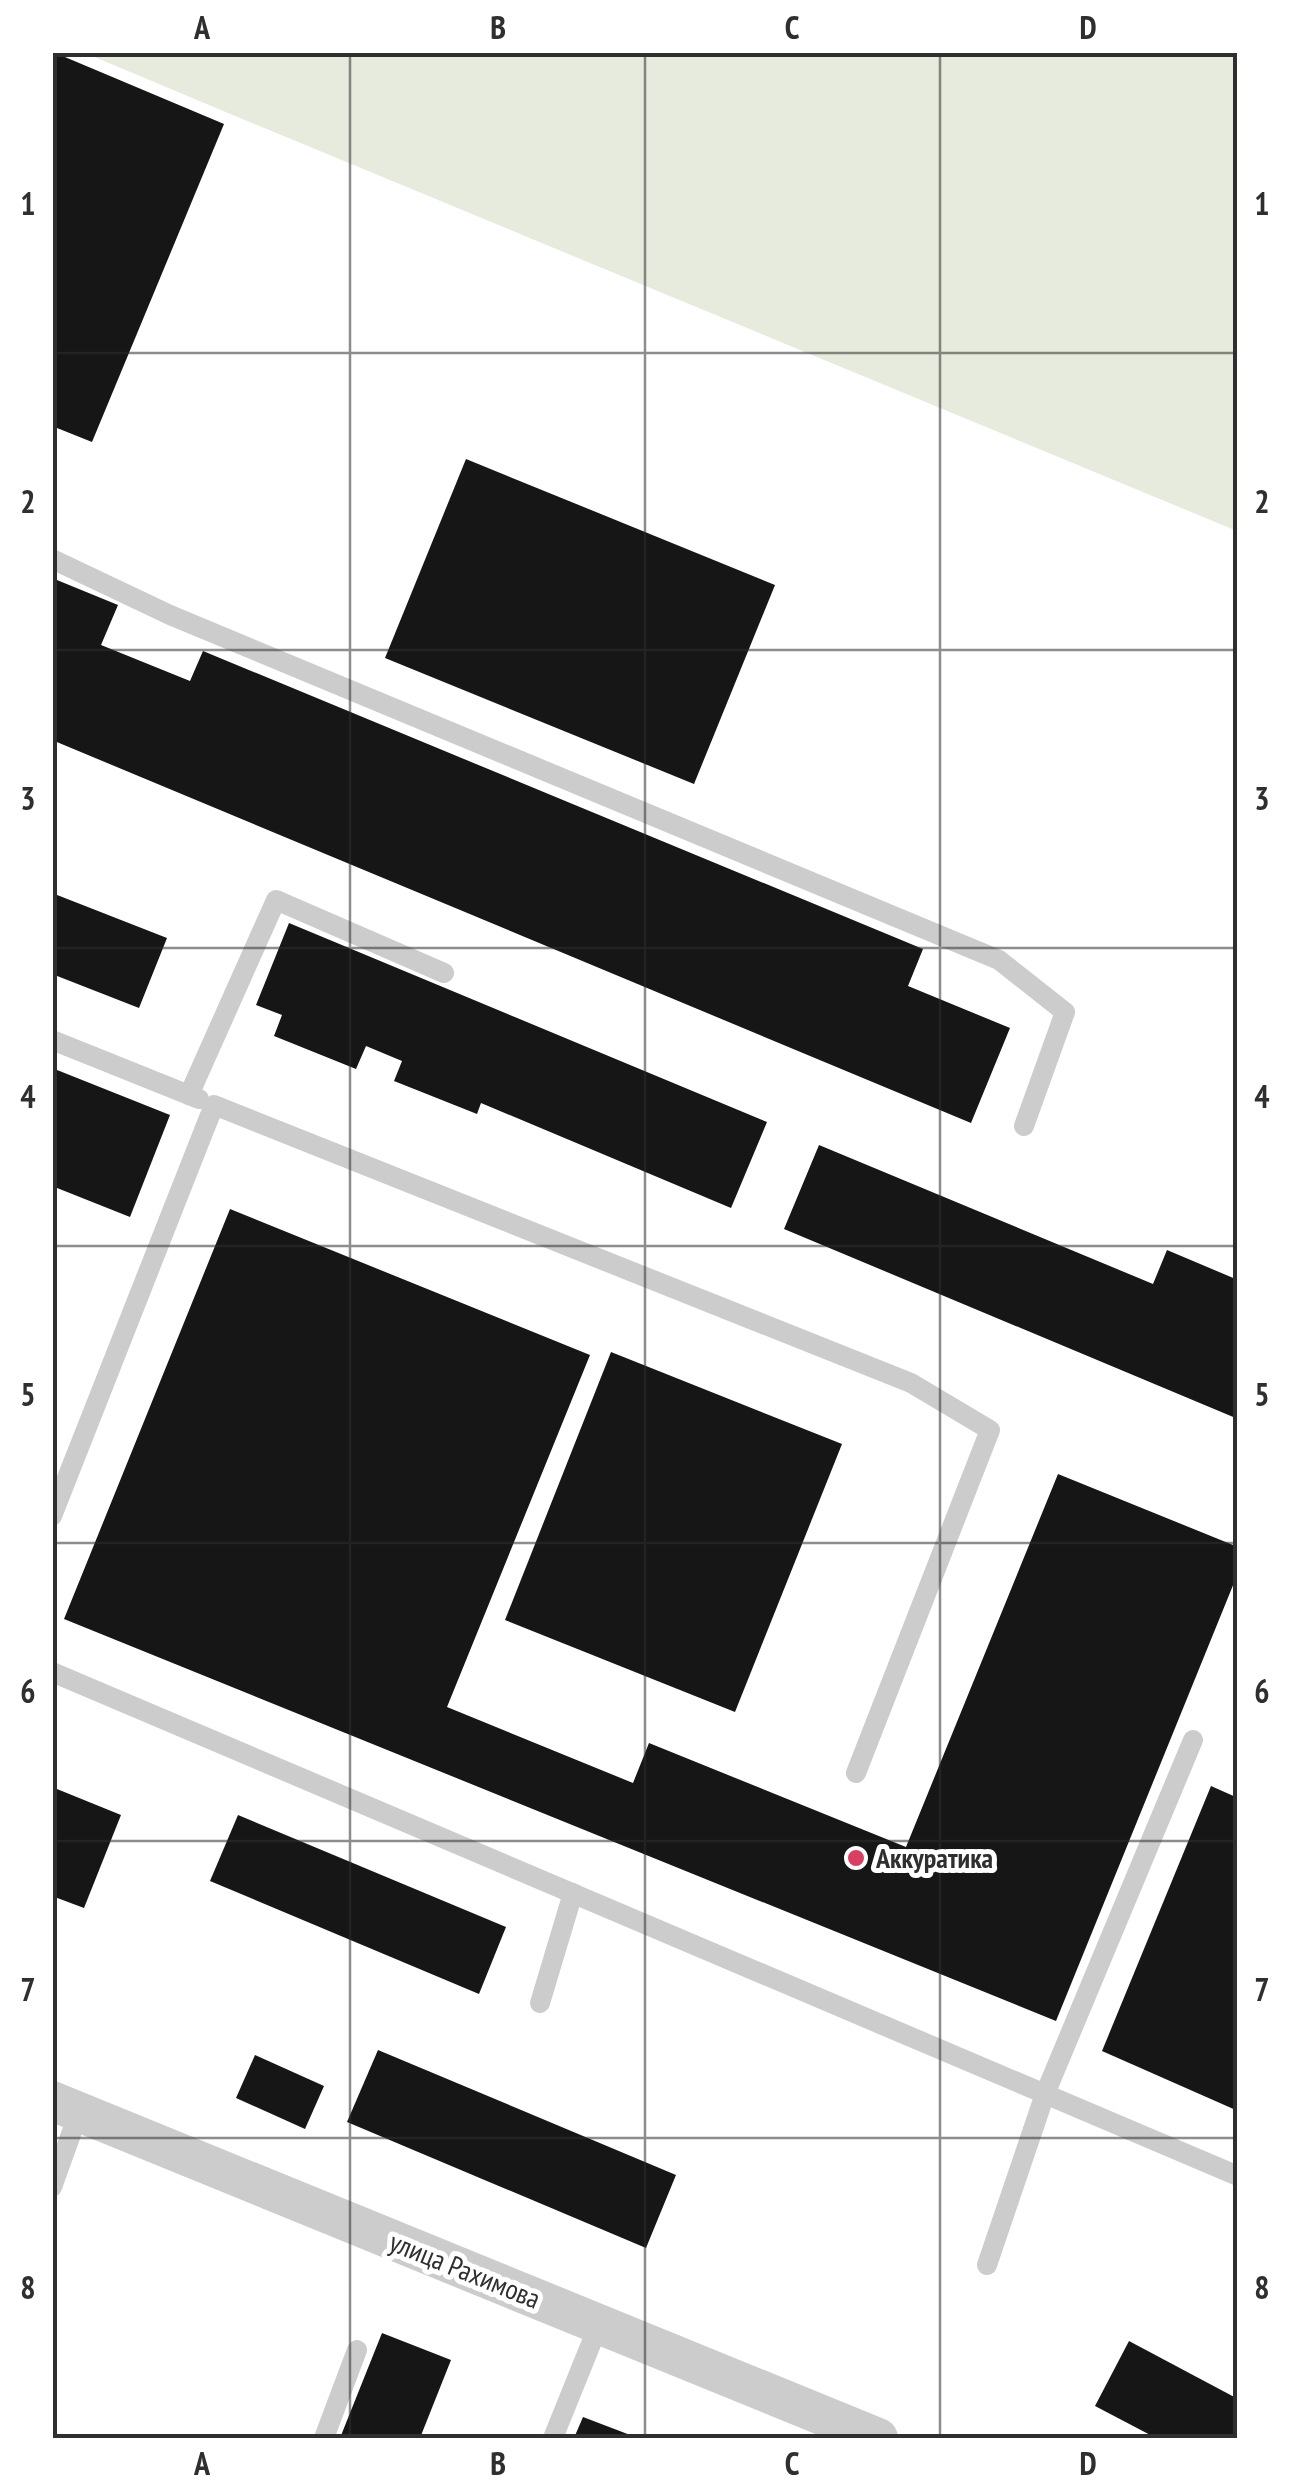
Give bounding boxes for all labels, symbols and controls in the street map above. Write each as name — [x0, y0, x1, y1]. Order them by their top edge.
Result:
text: A — [193, 6, 211, 48]
text: B — [490, 6, 506, 48]
text: C — [785, 6, 800, 48]
text: D — [1079, 6, 1097, 48]
text: 1 — [20, 182, 36, 224]
text: 1 — [1254, 182, 1270, 224]
text: 2 — [20, 480, 36, 522]
text: 2 — [1254, 480, 1270, 522]
text: 3 — [20, 777, 36, 819]
text: 3 — [1254, 777, 1270, 819]
text: 4 — [20, 1075, 36, 1117]
text: 4 — [1254, 1075, 1270, 1117]
text: 5 — [20, 1373, 36, 1415]
text: 5 — [1254, 1373, 1270, 1415]
text: 6 — [20, 1670, 36, 1712]
text: 6 — [1254, 1670, 1270, 1712]
place label: Аккуратика — [875, 1839, 993, 1876]
marker: Аккуратика — [845, 1847, 867, 1869]
text: 7 — [20, 1968, 36, 2010]
text: 7 — [1254, 1968, 1270, 2010]
street label: улица Рахимова — [384, 2223, 546, 2317]
text: 8 — [20, 2266, 36, 2308]
text: 8 — [1254, 2266, 1270, 2308]
text: A — [193, 2442, 211, 2484]
text: B — [490, 2442, 506, 2484]
text: C — [785, 2442, 800, 2484]
text: D — [1079, 2442, 1097, 2484]

